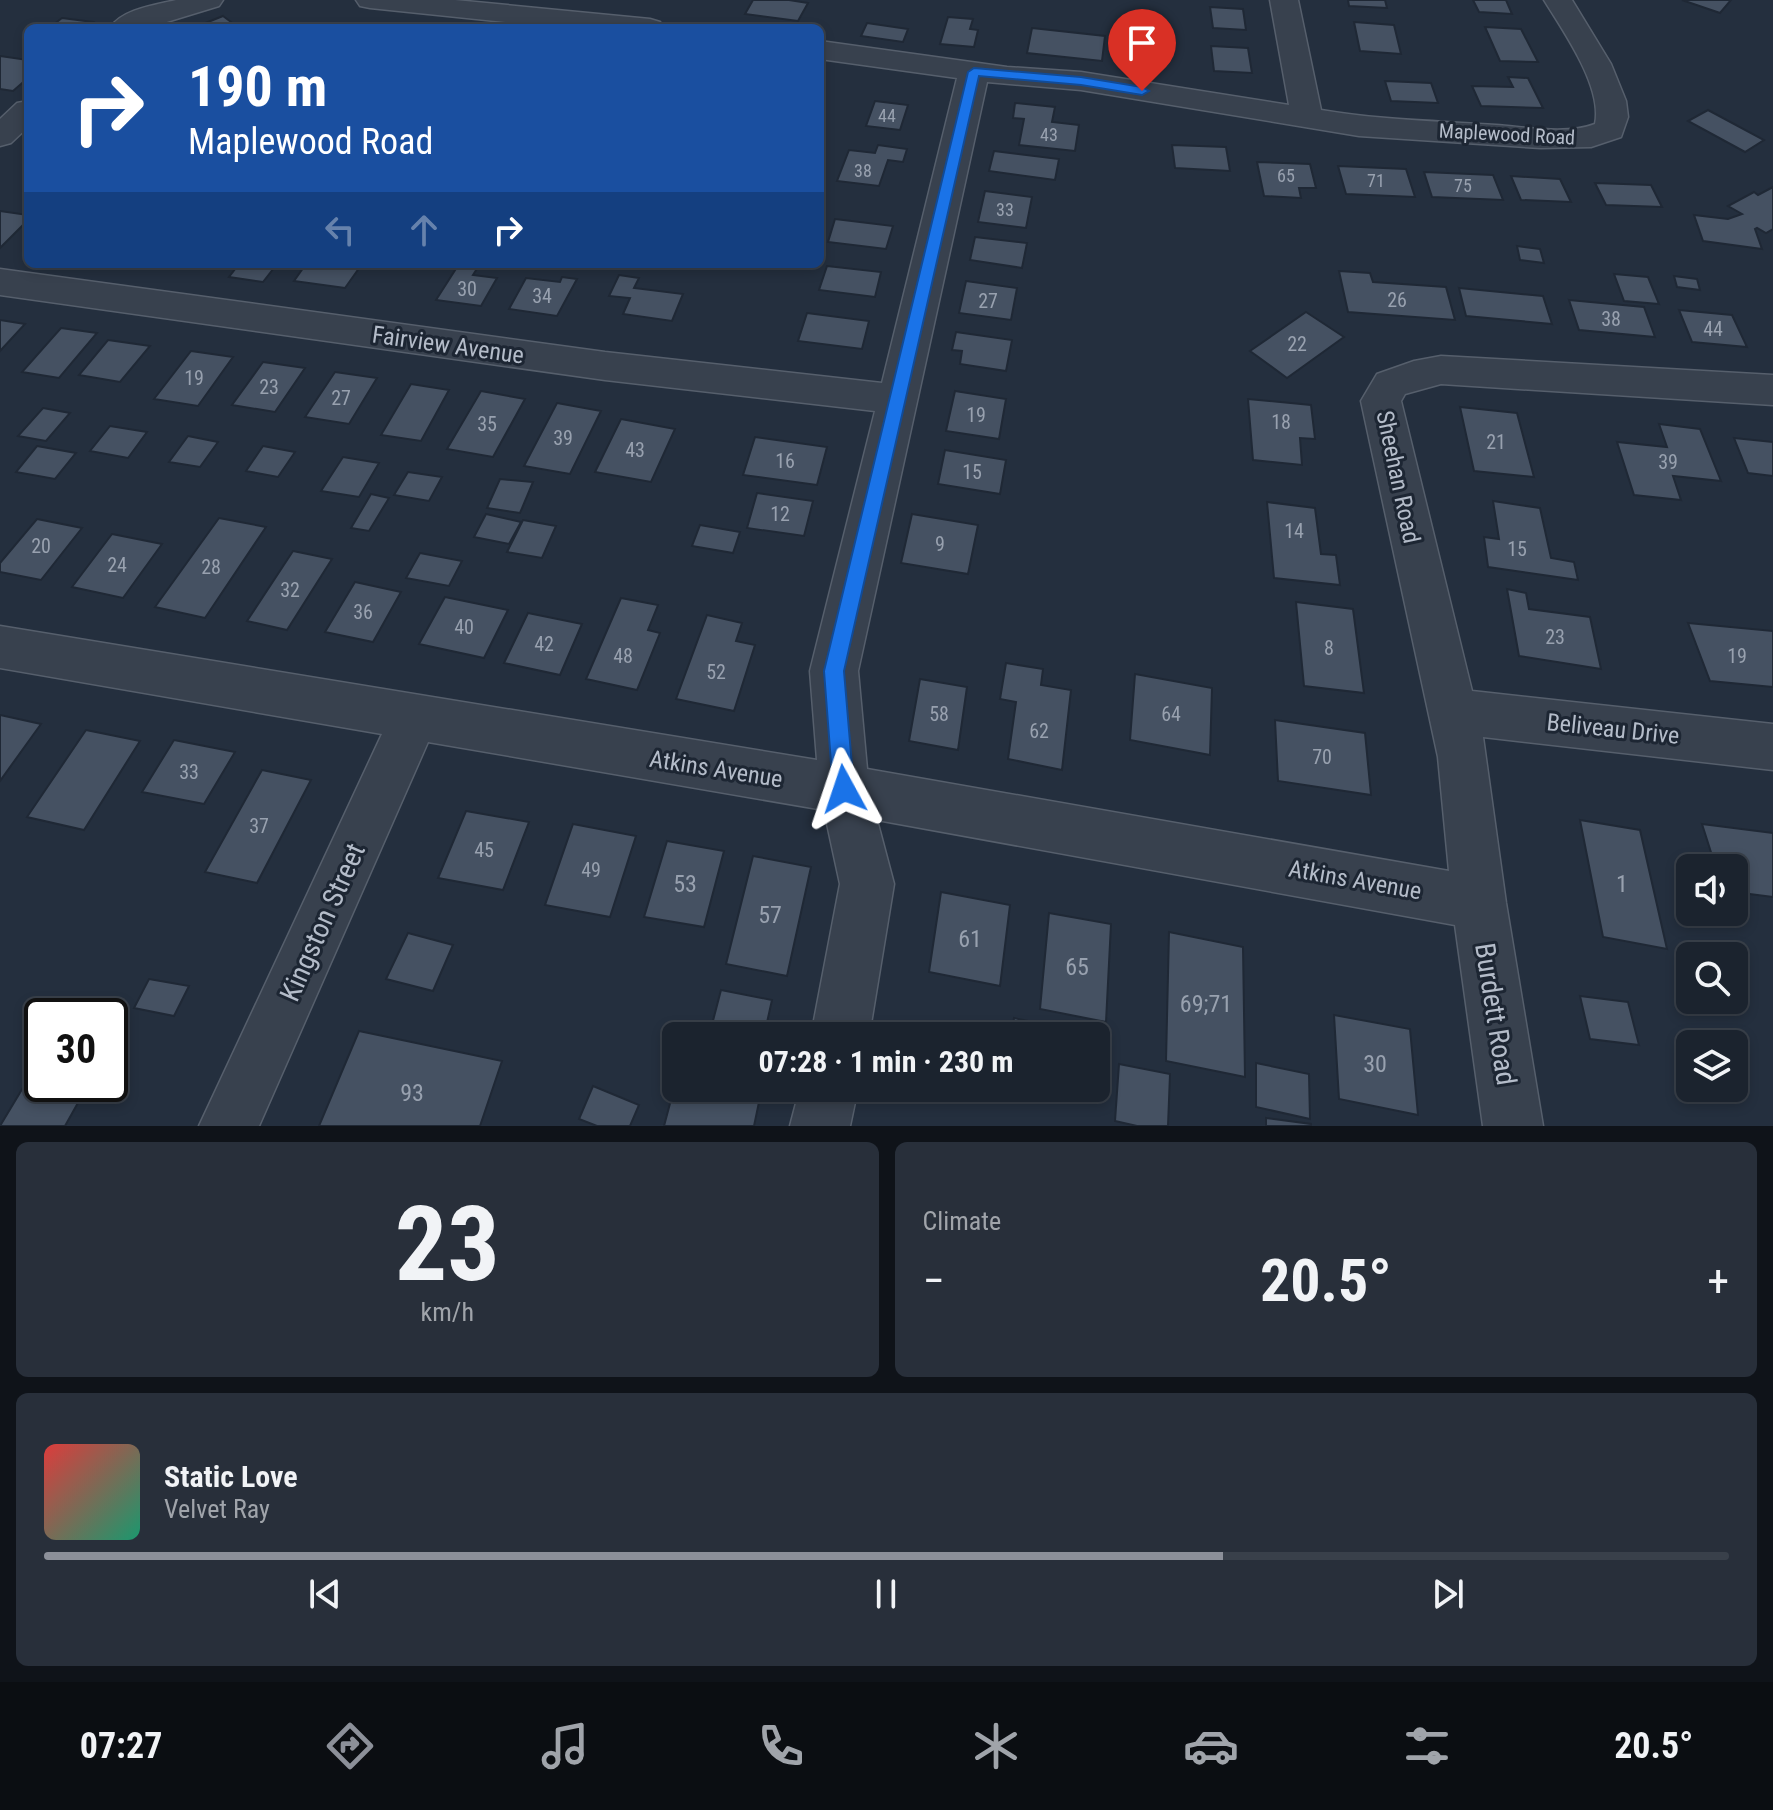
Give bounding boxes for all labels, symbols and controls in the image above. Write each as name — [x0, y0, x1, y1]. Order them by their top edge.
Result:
pin — [1108, 9, 1176, 91]
icon: arrive — [1120, 21, 1164, 65]
text: 190 m — [188, 54, 327, 120]
icon: right — [56, 56, 160, 160]
house number: 44 — [878, 105, 896, 126]
street label: Maplewood Road — [1438, 118, 1576, 150]
text: Maplewood Road — [188, 121, 433, 163]
house number: 43 — [1040, 124, 1058, 145]
house number: 38 — [854, 160, 872, 181]
house number: 65 — [1277, 165, 1295, 186]
house number: 71 — [1367, 170, 1385, 191]
house number: 75 — [1454, 175, 1472, 196]
house number: 33 — [996, 199, 1014, 220]
icon: left — [318, 208, 362, 252]
icon: ahead — [402, 208, 446, 252]
icon: right — [486, 208, 530, 252]
house number: 30 — [457, 277, 477, 301]
house number: 34 — [532, 284, 552, 308]
house number: 26 — [1387, 288, 1407, 312]
house number: 27 — [978, 289, 998, 313]
house number: 38 — [1601, 307, 1621, 331]
house number: 44 — [1703, 317, 1723, 341]
street label: Fairview Avenue — [370, 320, 526, 370]
house number: 22 — [1287, 332, 1307, 356]
house number: 19 — [184, 366, 204, 390]
house number: 23 — [259, 375, 279, 399]
house number: 27 — [331, 386, 351, 410]
house number: 19 — [966, 403, 986, 427]
street label: Sheehan Road — [1370, 408, 1426, 546]
house number: 18 — [1271, 410, 1291, 434]
house number: 35 — [477, 412, 497, 436]
house number: 39 — [553, 426, 573, 450]
house number: 21 — [1486, 430, 1506, 454]
house number: 43 — [625, 438, 645, 462]
house number: 16 — [775, 449, 795, 473]
house number: 39 — [1658, 450, 1678, 474]
house number: 15 — [962, 460, 982, 484]
house number: 12 — [770, 502, 790, 526]
house number: 14 — [1284, 519, 1304, 543]
house number: 9 — [935, 532, 945, 556]
house number: 20 — [31, 534, 51, 558]
house number: 15 — [1507, 537, 1527, 561]
house number: 24 — [107, 553, 127, 577]
house number: 28 — [201, 555, 221, 579]
house number: 32 — [280, 578, 300, 602]
house number: 36 — [353, 600, 373, 624]
house number: 40 — [454, 615, 474, 639]
house number: 23 — [1545, 625, 1565, 649]
house number: 42 — [534, 632, 554, 656]
house number: 8 — [1324, 636, 1334, 660]
house number: 48 — [613, 644, 633, 668]
house number: 19 — [1727, 644, 1747, 668]
house number: 52 — [706, 660, 726, 684]
house number: 58 — [929, 702, 949, 726]
house number: 64 — [1161, 702, 1181, 726]
street label: Beliveau Drive — [1545, 708, 1681, 750]
house number: 62 — [1029, 719, 1049, 743]
street label: Atkins Avenue — [648, 745, 784, 793]
house number: 70 — [1312, 745, 1332, 769]
position arrow — [802, 747, 886, 831]
house number: 33 — [179, 760, 199, 784]
house number: 37 — [249, 814, 269, 838]
street label: Kingston Street — [273, 838, 372, 1006]
house number: 45 — [474, 838, 494, 862]
map controls — [1676, 854, 1748, 1102]
button: sound — [1676, 854, 1748, 926]
street label: Atkins Avenue — [1286, 855, 1424, 905]
house number: 49 — [581, 858, 601, 882]
house number: 53 — [673, 870, 697, 898]
house number: 1 — [1616, 870, 1628, 898]
house number: 57 — [758, 901, 782, 929]
house number: 61 — [958, 925, 982, 953]
street label: Burdett Road — [1468, 941, 1523, 1087]
button: search — [1676, 942, 1748, 1014]
house number: 65 — [1065, 953, 1089, 981]
house number: 69;71 — [1180, 990, 1232, 1018]
speed limit sign: 30 — [24, 998, 128, 1102]
button: layers — [1676, 1030, 1748, 1102]
text: 07:28 · 1 min · 230 m — [759, 1044, 1013, 1079]
house number: 30 — [1363, 1050, 1387, 1078]
house number: 93 — [400, 1079, 424, 1107]
text: 23 — [395, 1184, 500, 1305]
text: Climate — [923, 1206, 1001, 1236]
text: 20.5° — [1260, 1245, 1392, 1316]
text: − — [923, 1255, 945, 1307]
text: + — [1707, 1255, 1729, 1307]
text: km/h — [421, 1297, 474, 1327]
text: Static Love — [164, 1459, 298, 1494]
text: Velvet Ray — [164, 1494, 270, 1524]
icon: previous — [303, 1572, 347, 1616]
icon: pause — [864, 1572, 908, 1616]
icon: next — [1426, 1572, 1470, 1616]
icon: directions — [322, 1718, 378, 1774]
icon: music — [537, 1718, 593, 1774]
icon: phone — [753, 1718, 809, 1774]
icon: climate — [968, 1718, 1024, 1774]
icon: car — [1183, 1718, 1239, 1774]
icon: filters — [1399, 1718, 1455, 1774]
text: 07:27 — [80, 1725, 162, 1767]
text: 20.5° — [1614, 1725, 1693, 1767]

